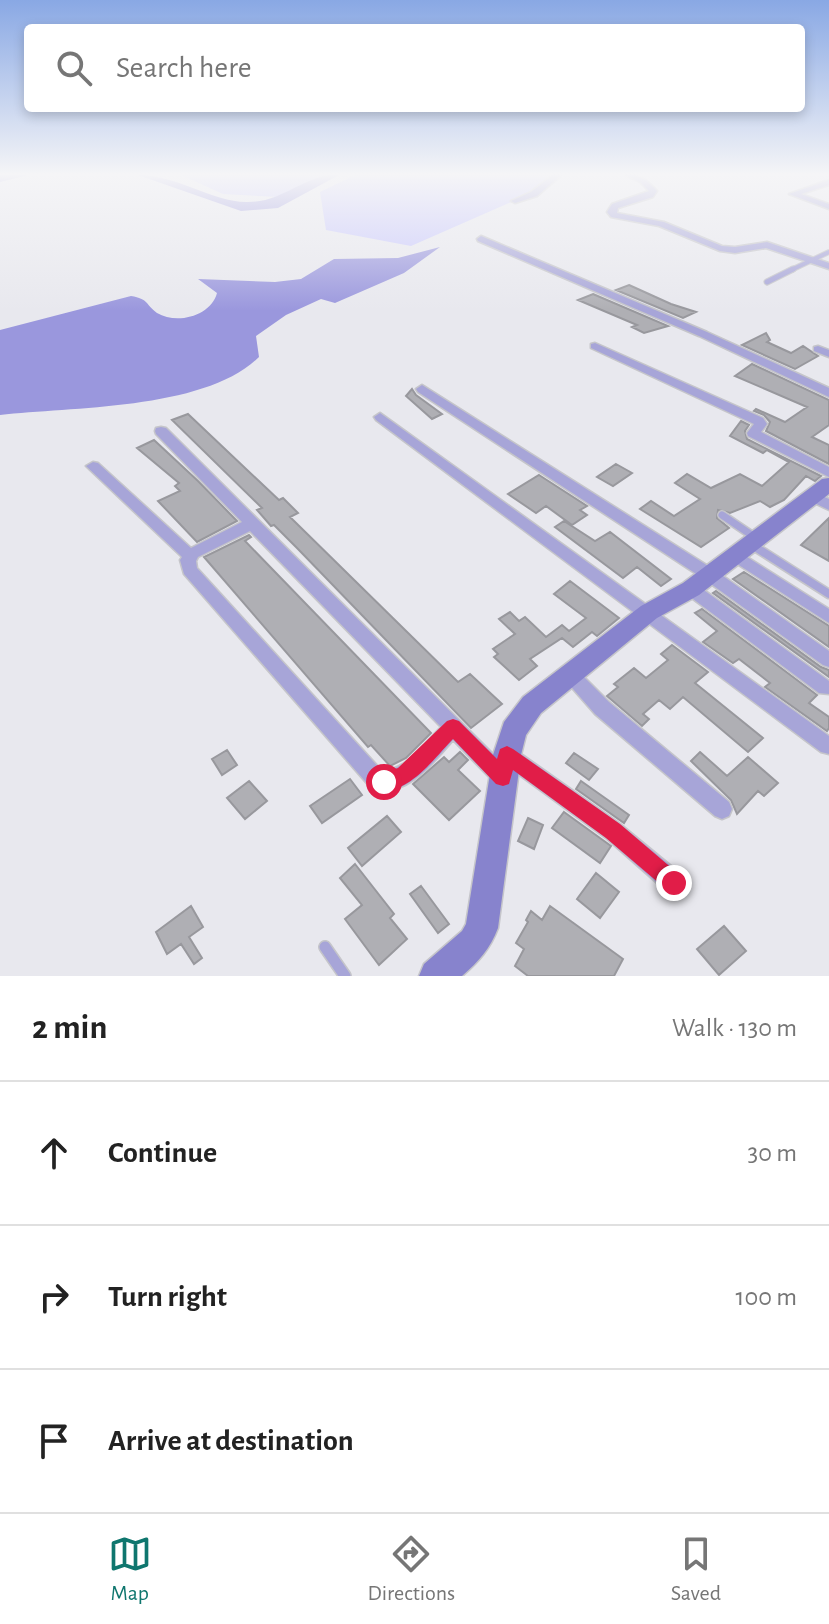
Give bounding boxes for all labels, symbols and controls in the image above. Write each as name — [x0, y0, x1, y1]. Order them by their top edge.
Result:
search box — [24, 24, 805, 112]
icon: search — [52, 46, 96, 90]
text: Search here — [116, 53, 252, 83]
route start — [366, 764, 402, 800]
route end — [656, 865, 692, 901]
text: 2 min — [32, 1011, 107, 1045]
text: Walk · 130 m — [672, 1015, 797, 1041]
icon: ahead — [32, 1131, 76, 1175]
text: Continue — [108, 1138, 217, 1168]
text: 30 m — [747, 1140, 797, 1166]
icon: right — [32, 1275, 76, 1319]
text: Turn right — [108, 1282, 227, 1312]
text: 100 m — [736, 1284, 797, 1310]
icon: arrive — [32, 1419, 76, 1463]
text: Arrive at destination — [108, 1426, 354, 1456]
tab: Map — [108, 1532, 152, 1606]
tab: Directions — [367, 1532, 455, 1606]
tab: Saved — [671, 1532, 721, 1606]

